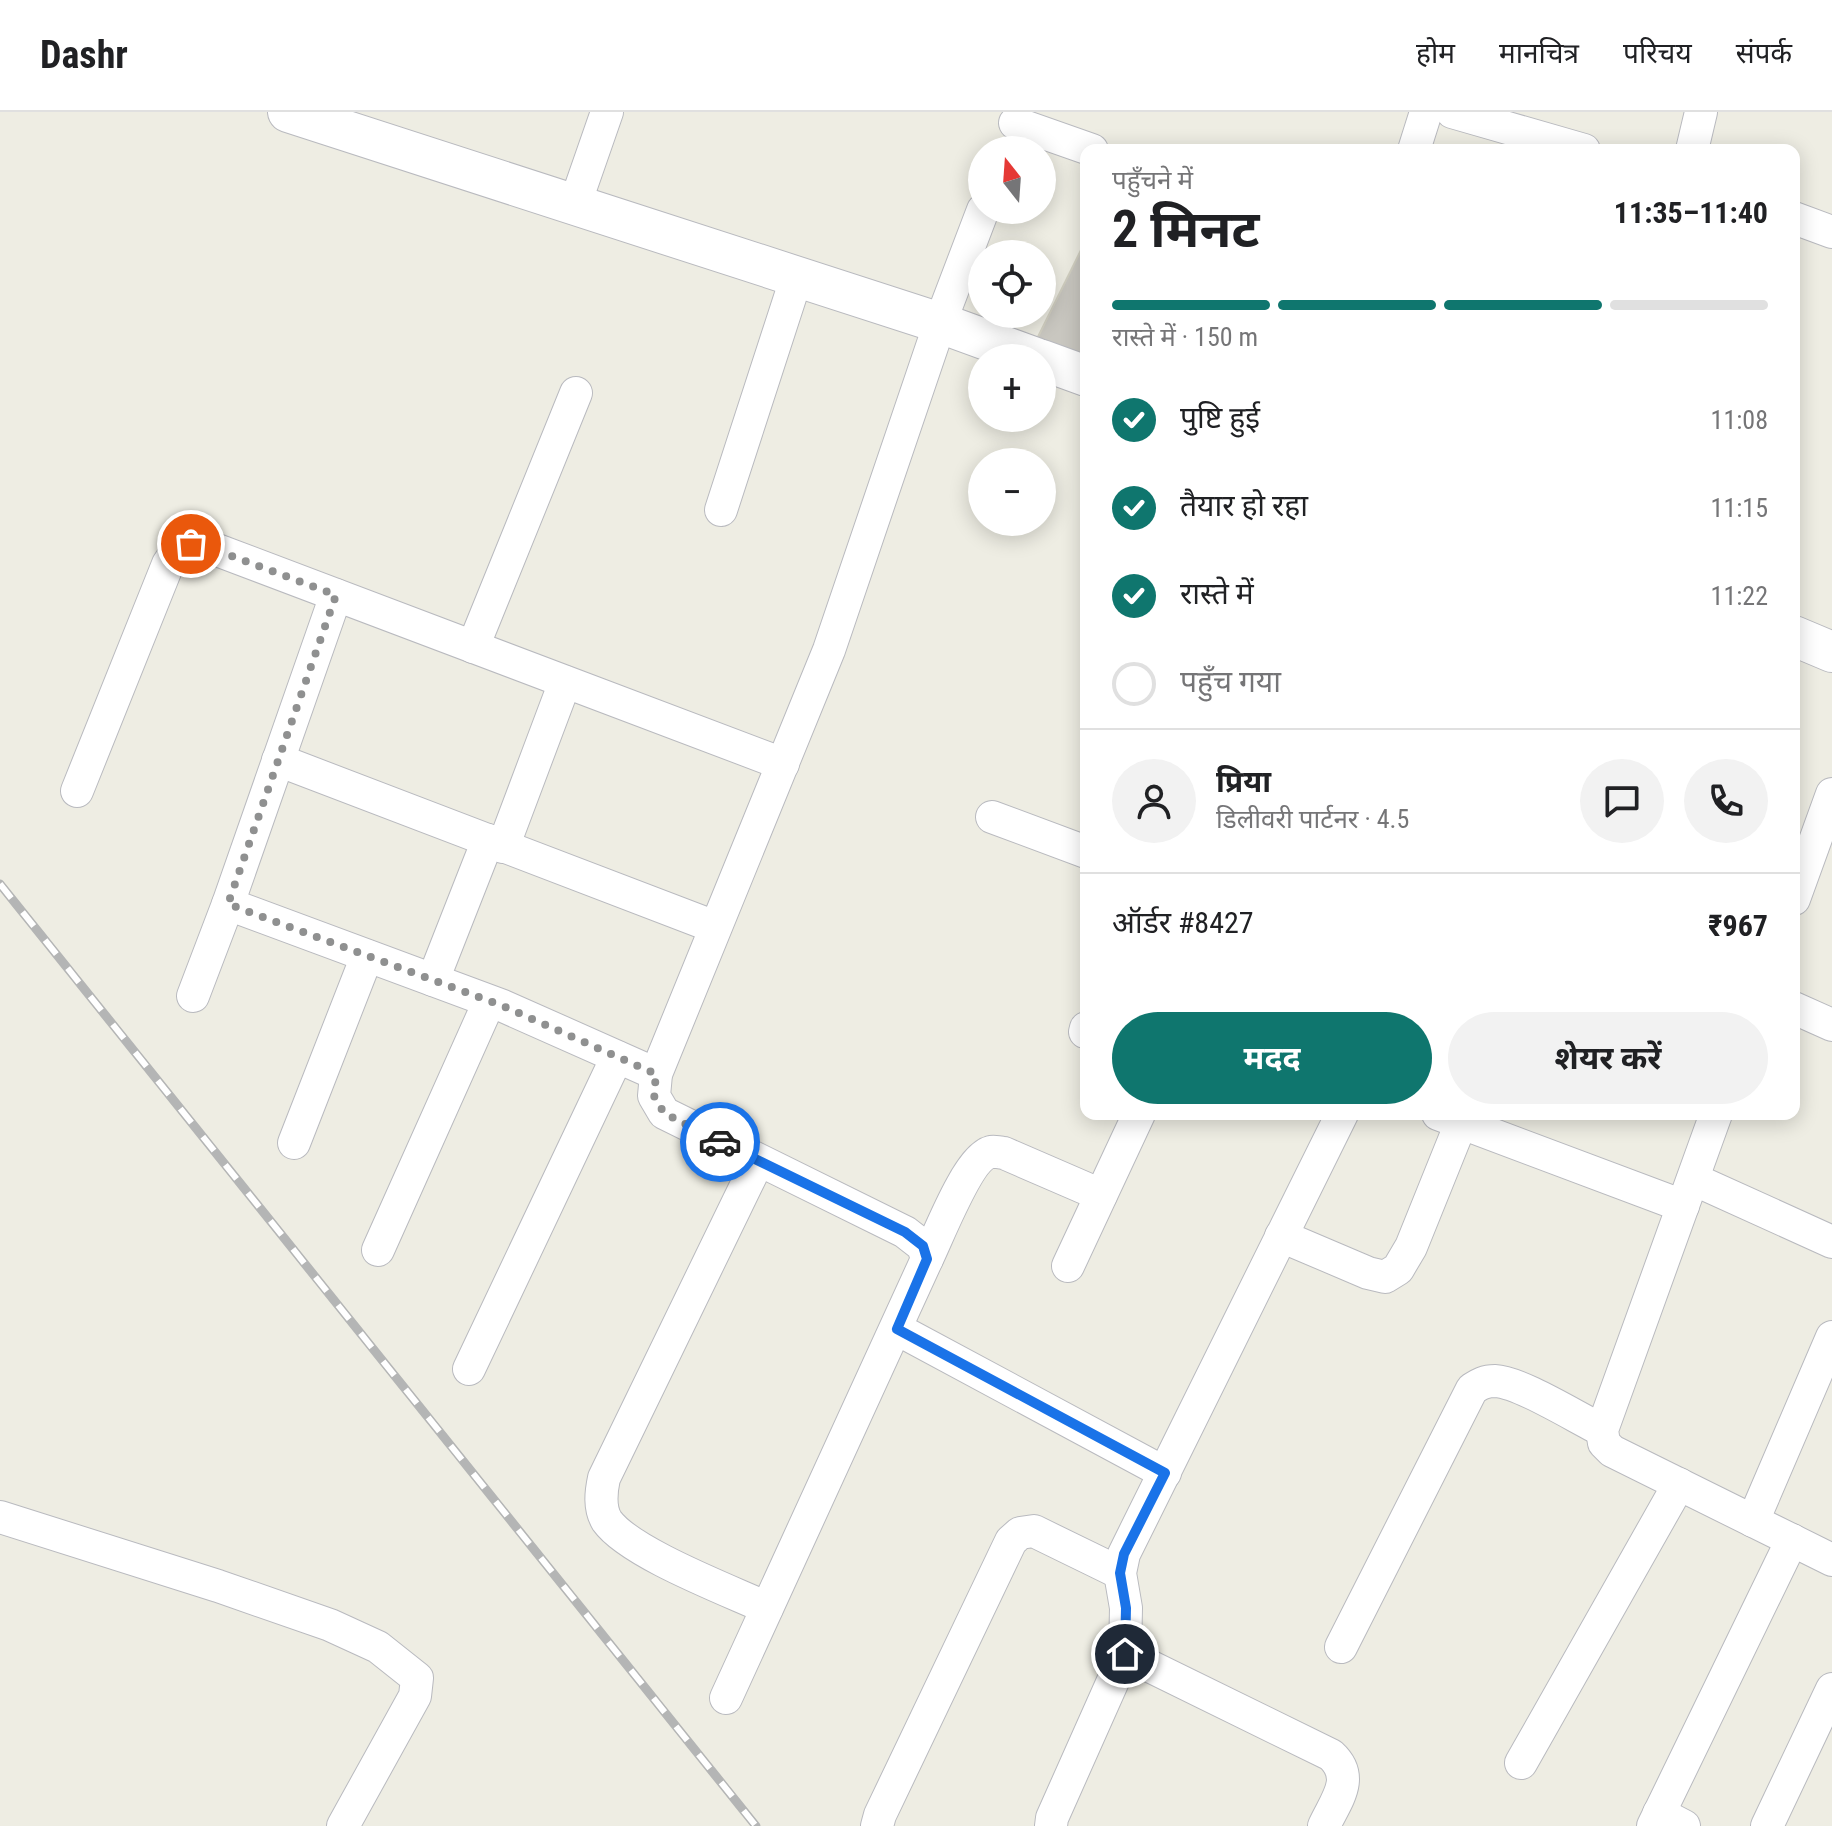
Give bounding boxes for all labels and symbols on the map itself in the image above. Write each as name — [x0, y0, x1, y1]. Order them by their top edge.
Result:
north arrow — [968, 136, 1056, 224]
pin — [157, 510, 225, 578]
courier — [680, 1102, 760, 1182]
pin — [1091, 1620, 1159, 1688]

